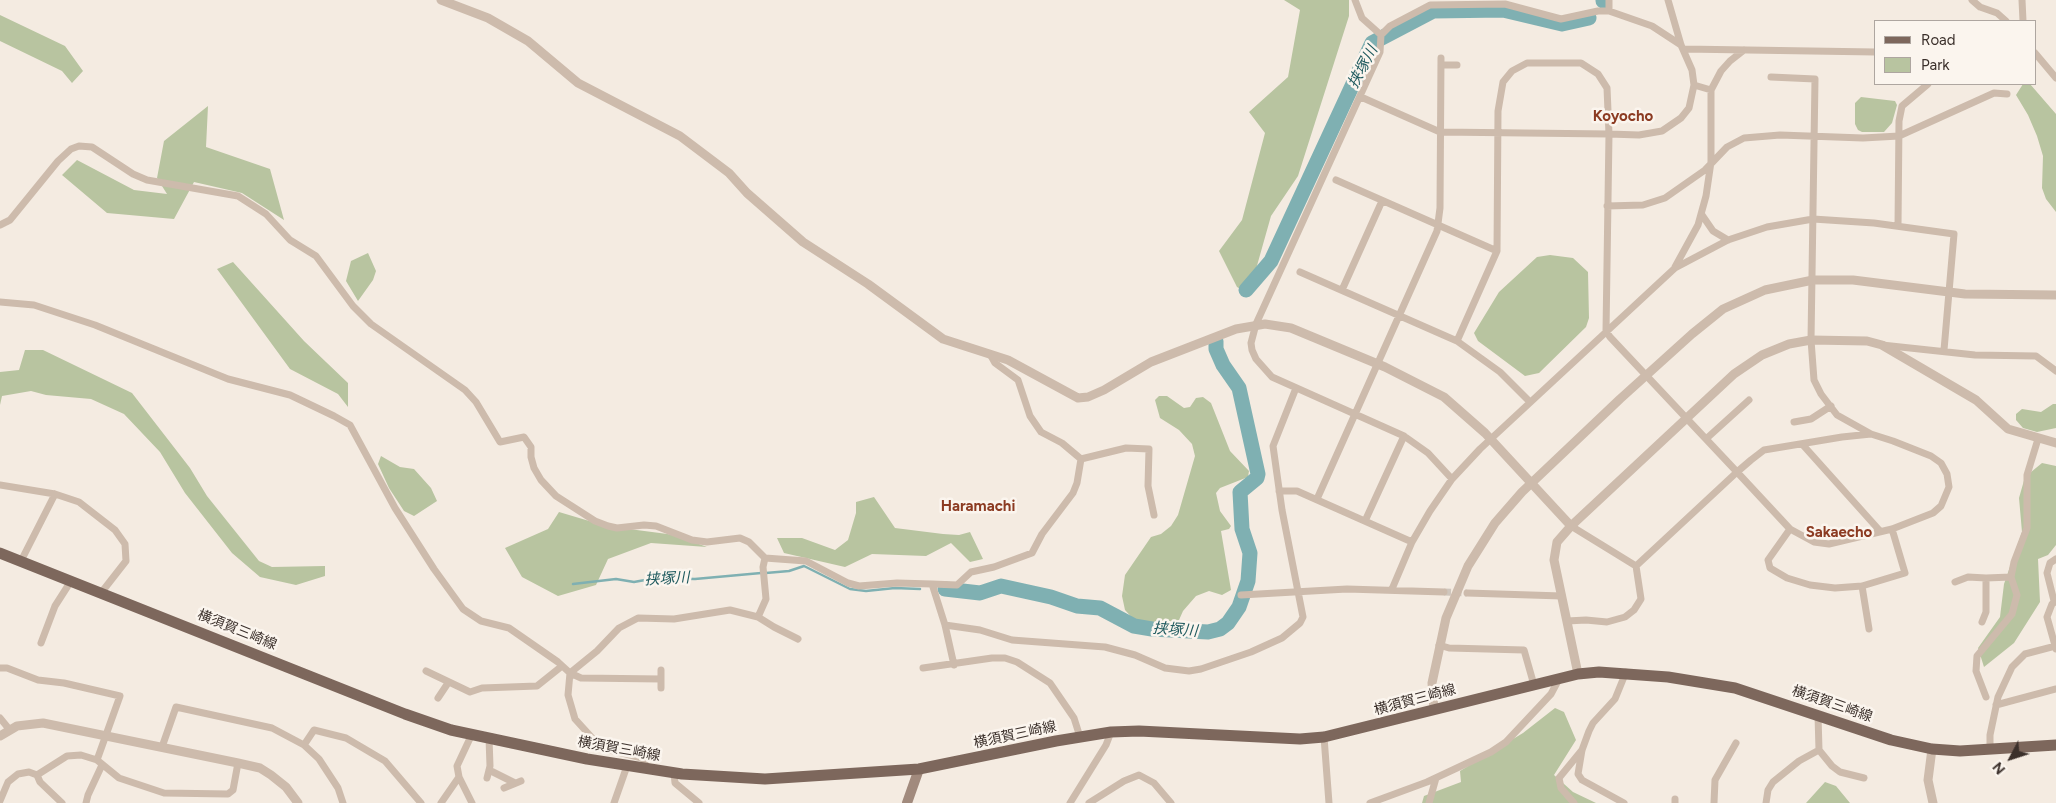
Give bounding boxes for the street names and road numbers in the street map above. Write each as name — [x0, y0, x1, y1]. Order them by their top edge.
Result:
street label: 横須賀三崎線 — [195, 606, 279, 654]
street label: 横須賀三崎線 — [1372, 681, 1458, 719]
street label: 横須賀三崎線 — [1790, 682, 1874, 726]
street label: 横須賀三崎線 — [972, 718, 1058, 752]
street label: 横須賀三崎線 — [576, 733, 662, 765]

